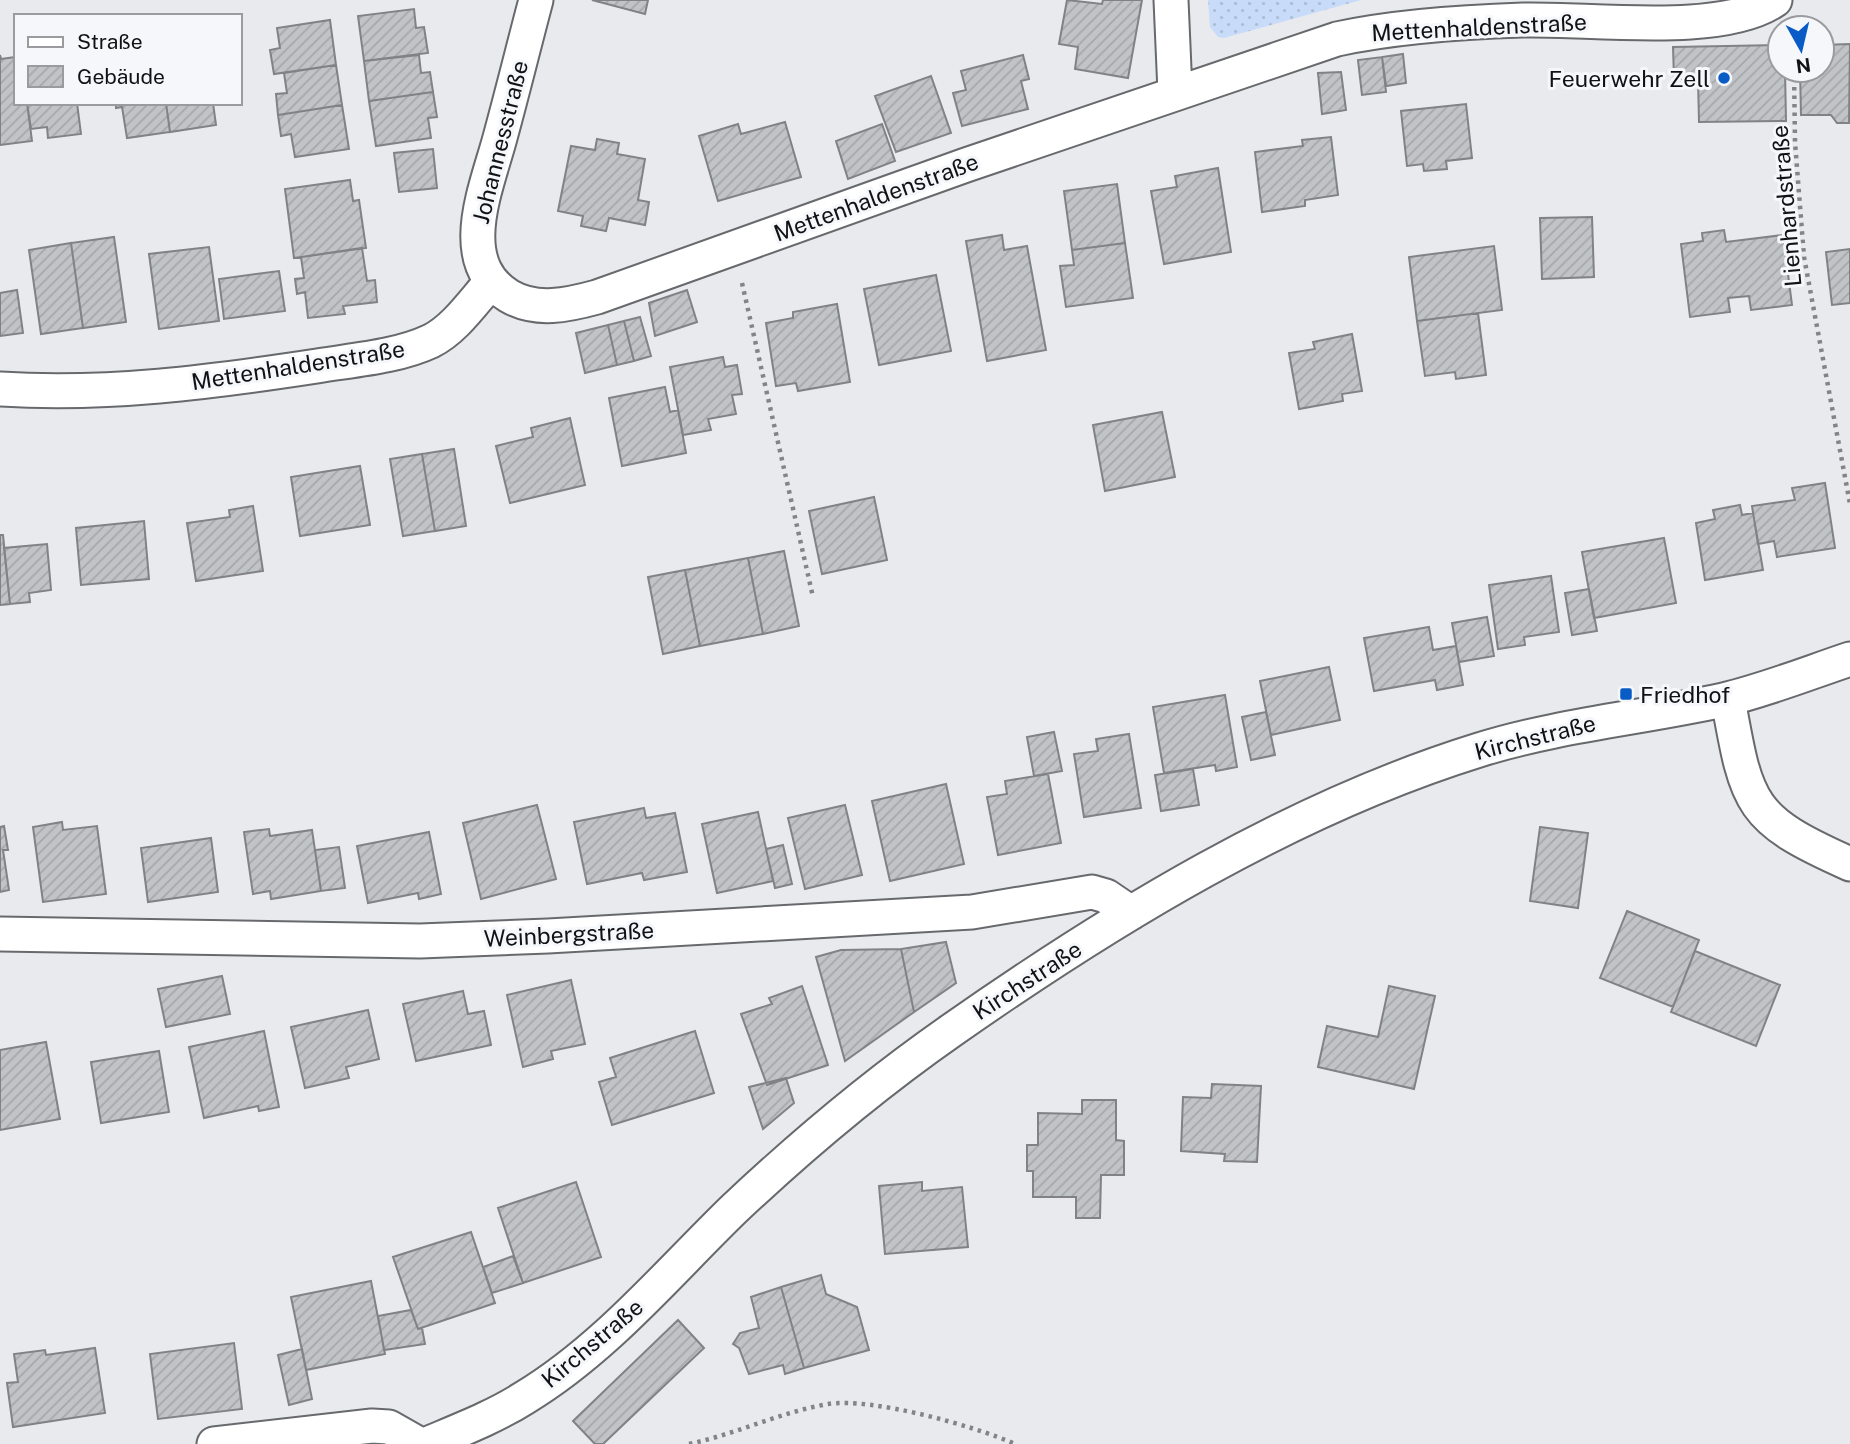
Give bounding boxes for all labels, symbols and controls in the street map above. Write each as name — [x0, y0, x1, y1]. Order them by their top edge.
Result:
street label: Mettenhaldenstraße — [1370, 8, 1588, 46]
legend — [14, 14, 242, 105]
north arrow — [1766, 14, 1836, 84]
text: Straße — [77, 29, 143, 54]
text: N — [1794, 54, 1812, 78]
street label: Johannesstraße — [467, 58, 533, 226]
text: Gebäude — [77, 64, 165, 89]
place label: Feuerwehr Zell — [1549, 65, 1710, 92]
marker: Feuerwehr Zell — [1716, 70, 1732, 86]
street label: Lienhardstraße — [1765, 124, 1807, 288]
street label: Mettenhaldenstraße — [770, 147, 982, 247]
street label: Mettenhaldenstraße — [189, 335, 407, 395]
place label: Friedhof — [1640, 681, 1730, 708]
marker: Friedhof — [1618, 686, 1634, 702]
street label: Kirchstraße — [1472, 709, 1598, 765]
street label: Weinbergstraße — [483, 916, 655, 952]
street label: Kirchstraße — [968, 935, 1086, 1025]
street label: Kirchstraße — [536, 1293, 648, 1393]

